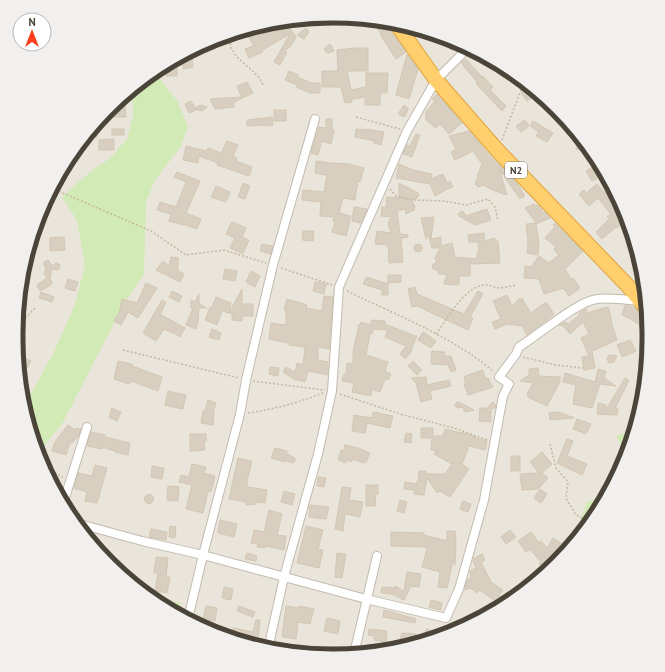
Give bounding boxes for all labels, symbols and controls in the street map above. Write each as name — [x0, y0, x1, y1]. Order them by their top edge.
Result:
north arrow — [12, 12, 52, 52]
text: N — [28, 15, 36, 29]
road number: N2 — [505, 162, 527, 178]

